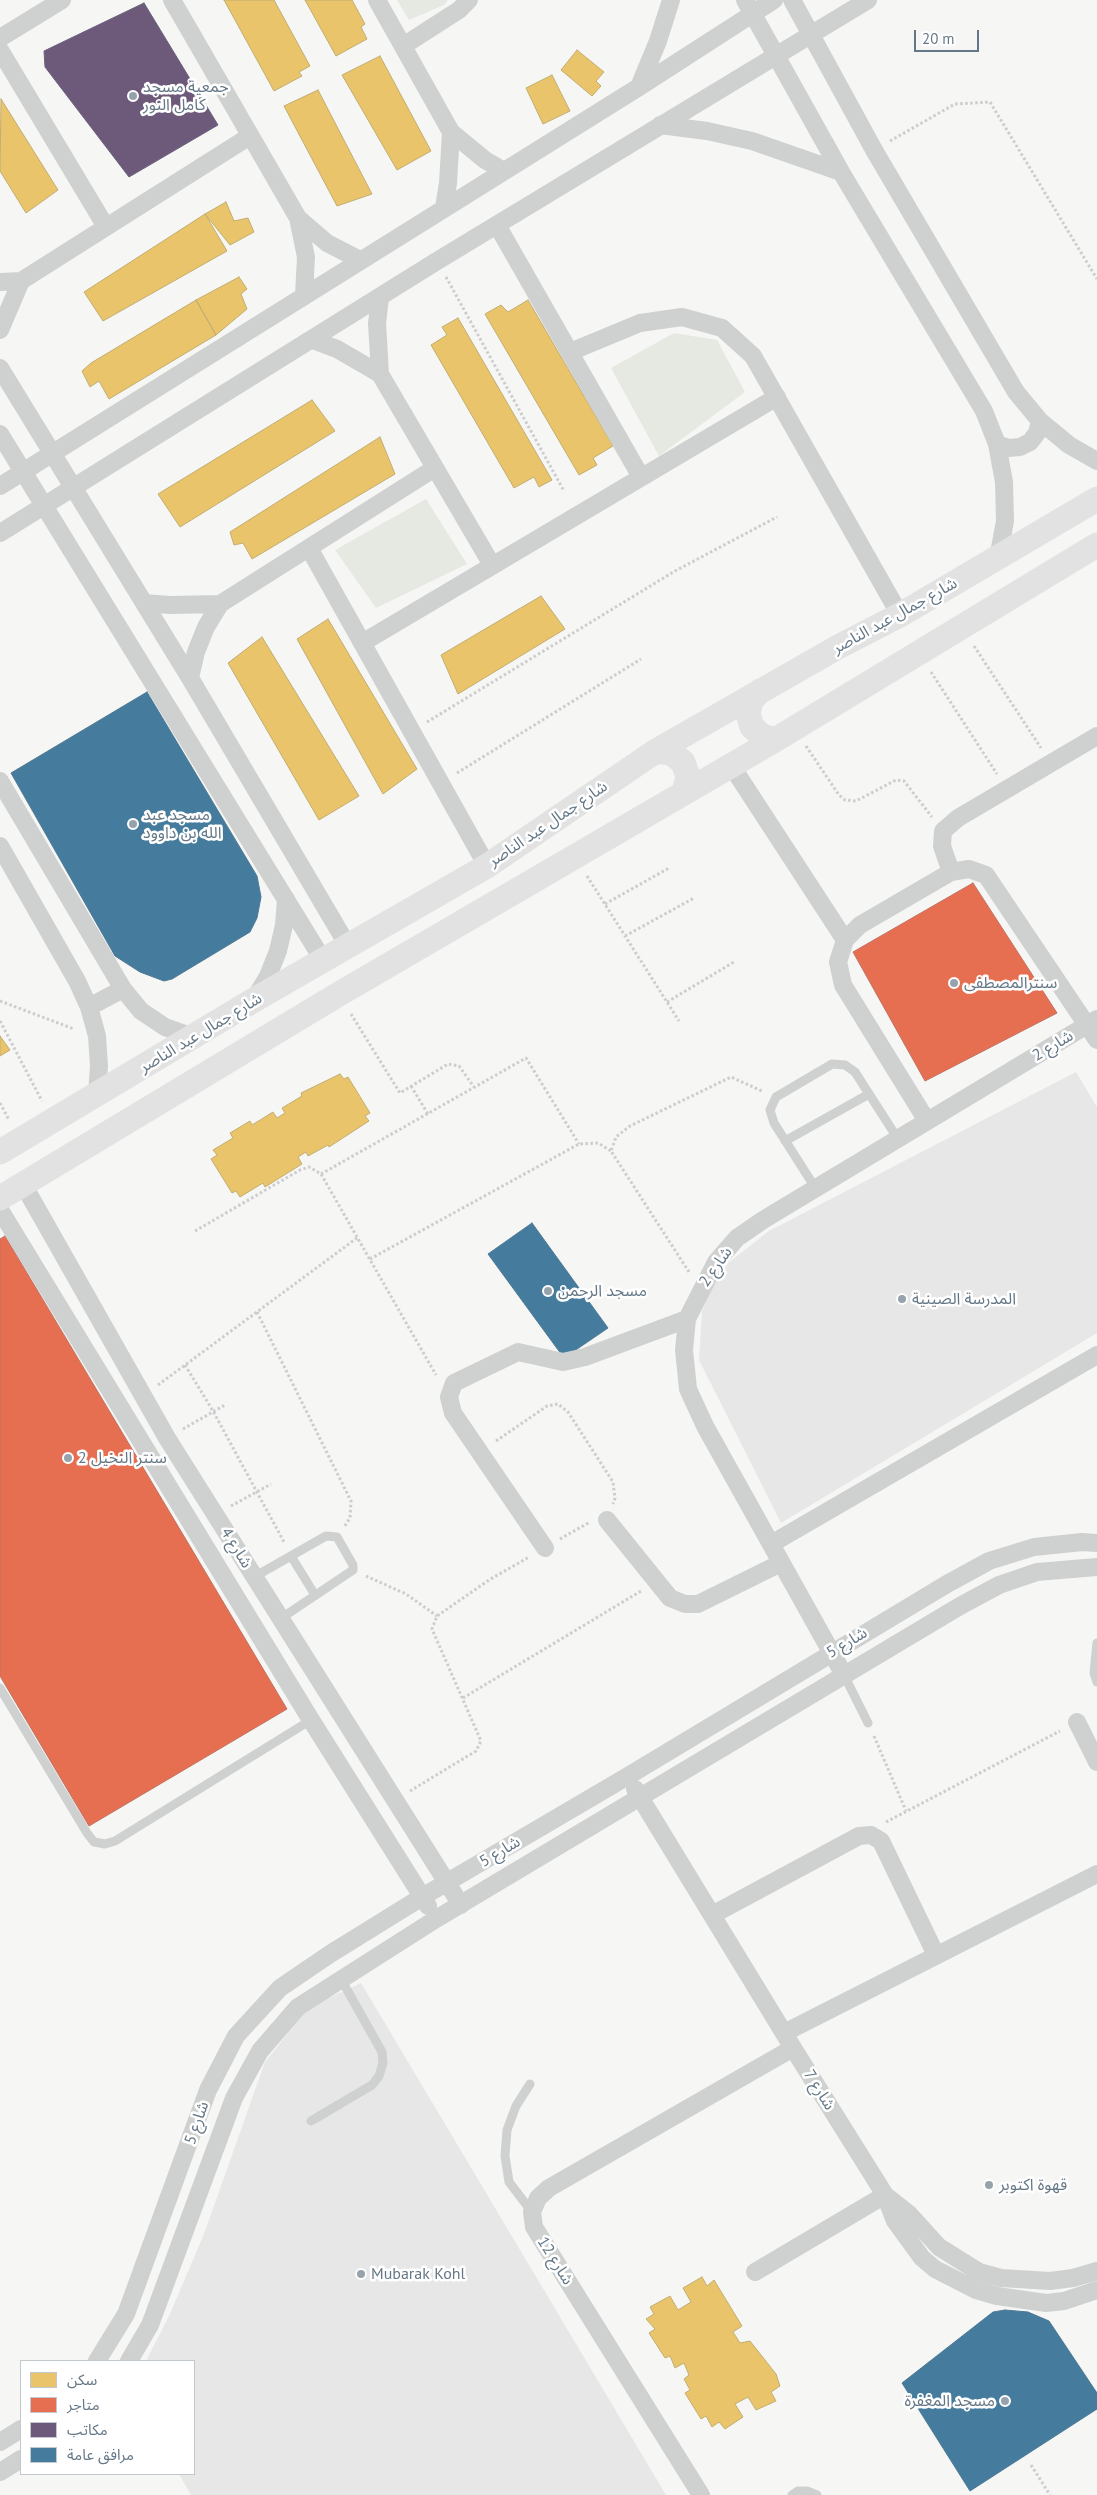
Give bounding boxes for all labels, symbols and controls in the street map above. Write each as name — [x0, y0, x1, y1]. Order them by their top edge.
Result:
scale bar — [917, 20, 982, 52]
text: 20 m — [922, 29, 955, 48]
place label: جمعية مسجد كامل النور — [143, 77, 229, 115]
marker: جمعية مسجد كامل النور — [127, 90, 139, 102]
street label: شارع جمال عبد الناصر — [829, 574, 961, 658]
street label: شارع جمال عبد الناصر — [485, 777, 611, 871]
place label: مسجد عبد الله بن داوود — [143, 805, 221, 843]
marker: مسجد عبد الله بن داوود — [127, 818, 139, 830]
place label: سنترالمصطفى — [964, 973, 1057, 993]
marker: سنترالمصطفى — [948, 977, 960, 989]
street label: شارع جمال عبد الناصر — [136, 989, 266, 1077]
street label: شارع 2 — [1029, 1026, 1077, 1066]
street label: شارع 2 — [695, 1243, 737, 1291]
place label: مسجد الرحمن — [558, 1281, 647, 1301]
marker: مسجد الرحمن — [542, 1285, 554, 1297]
place label: المدرسة الصينية — [912, 1289, 1016, 1309]
marker: المدرسة الصينية — [896, 1293, 908, 1305]
place label: سنتر النخيل 2 — [78, 1448, 167, 1468]
marker: سنتر النخيل 2 — [62, 1452, 74, 1464]
street label: شارع 4 — [216, 1524, 256, 1572]
street label: شارع 5 — [823, 1623, 871, 1663]
street label: شارع 5 — [476, 1832, 524, 1872]
street label: شارع 7 — [799, 2066, 839, 2114]
street label: شارع 5 — [181, 2099, 213, 2147]
place label: قهوة اكتوبر — [999, 2175, 1067, 2195]
marker: قهوة اكتوبر — [983, 2179, 995, 2191]
street label: شارع 12 — [533, 2233, 577, 2289]
place label: Mubarak Kohl — [371, 2264, 465, 2284]
marker: Mubarak Kohl — [355, 2268, 367, 2280]
legend — [20, 2360, 195, 2475]
text: سكن — [67, 2370, 97, 2389]
place label: مسجد المغفرة — [904, 2391, 995, 2411]
text: متاجر — [67, 2395, 100, 2414]
marker: مسجد المغفرة — [999, 2395, 1011, 2407]
text: مكاتب — [67, 2420, 108, 2439]
text: مرافق عامة — [67, 2445, 134, 2464]

